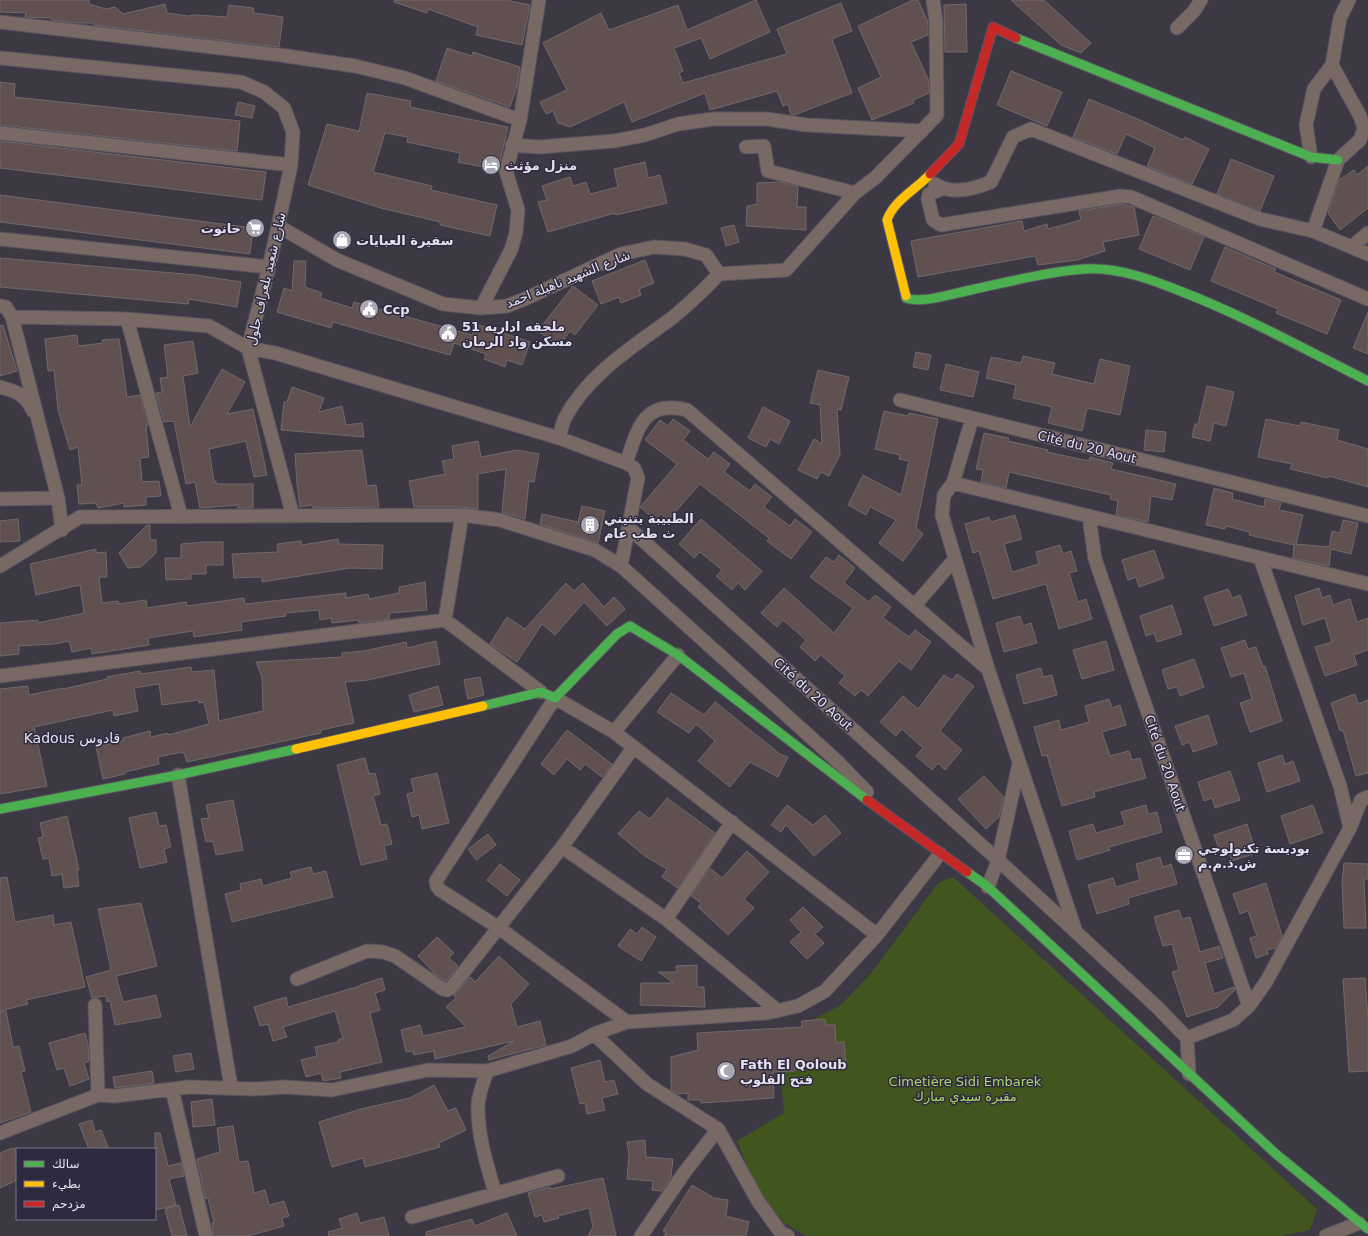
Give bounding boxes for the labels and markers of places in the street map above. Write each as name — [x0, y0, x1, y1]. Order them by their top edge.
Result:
hotel icon: منزل مؤثث — [480, 154, 502, 176]
place label: منزل مؤثث — [505, 158, 577, 173]
supermarket icon: حانوت — [244, 217, 266, 239]
place label: حانوت — [201, 221, 241, 236]
shop icon: سفيرة العبايات — [331, 229, 353, 251]
place label: سفيرة العبايات — [356, 233, 453, 248]
public building icon: Ccp — [358, 298, 380, 320]
place label: Ccp — [383, 302, 410, 317]
place label: ملحقه اداريه 51 مسكن واد الرمان — [462, 319, 572, 349]
public building icon: ملحقه اداريه 51 مسكن واد الرمان — [437, 322, 459, 344]
place label: الطبيبة بننيني ث طب عام — [604, 511, 694, 542]
building icon: الطبيبة بننيني ث طب عام — [579, 514, 601, 536]
place label: بوديسة تكنولوجي ش.ذ.م.م — [1198, 841, 1310, 872]
office icon: بوديسة تكنولوجي ش.ذ.م.م — [1173, 844, 1195, 866]
place label: Fath El Qoloub فتح القلوب — [740, 1057, 847, 1087]
mosque icon: Fath El Qoloub فتح القلوب — [715, 1060, 737, 1082]

